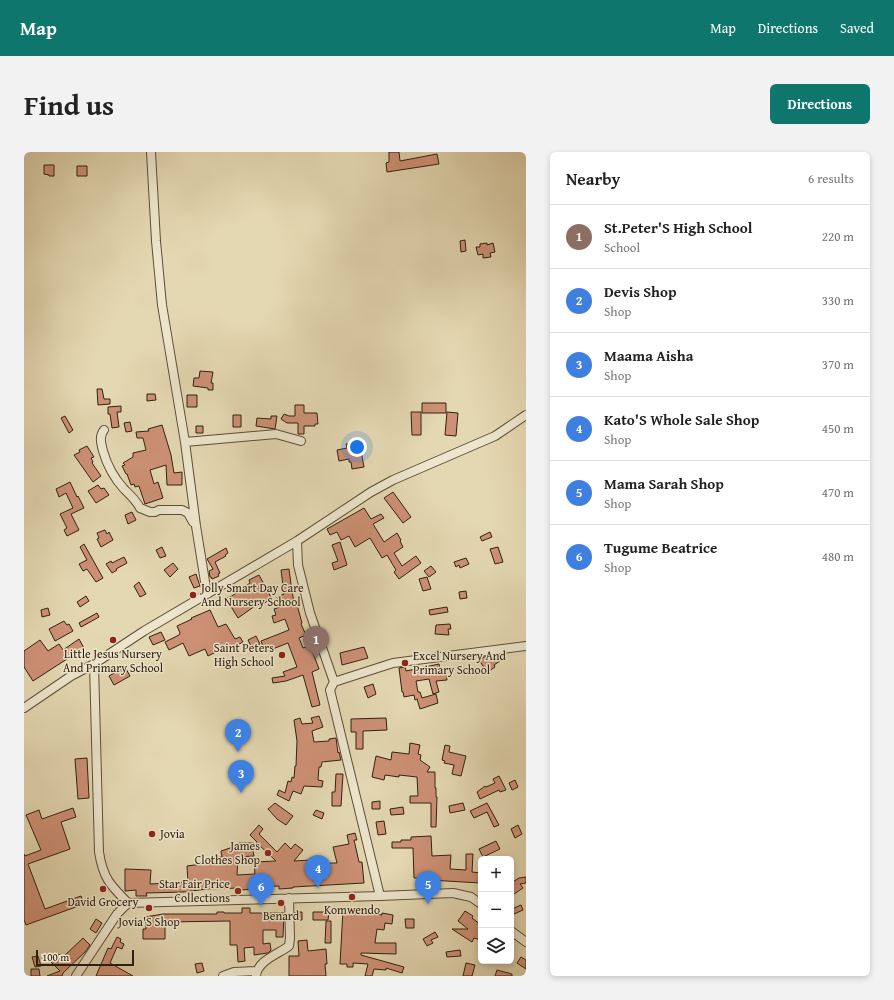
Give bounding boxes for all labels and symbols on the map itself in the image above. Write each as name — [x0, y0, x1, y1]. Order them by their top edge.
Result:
your location — [347, 437, 367, 457]
place label: Jolly Smart Day Care And Nursery School — [199, 579, 304, 610]
marker: Jolly Smart Day Care And Nursery School — [188, 590, 198, 600]
pin: 1 — [303, 626, 329, 659]
marker: Little Jesus Nursery And Primary School — [108, 635, 118, 645]
place label: Saint Peters High School — [214, 639, 275, 670]
place label: Little Jesus Nursery And Primary School — [63, 645, 164, 676]
place label: Excel Nursery And Primary School — [413, 647, 506, 678]
marker: Saint Peters High School — [277, 650, 287, 660]
marker: Excel Nursery And Primary School — [400, 658, 410, 668]
pin: 2 — [225, 719, 251, 752]
pin: 3 — [228, 760, 254, 793]
place label: Jovia — [158, 825, 185, 842]
marker: Jovia — [147, 829, 157, 839]
place label: James Clothes Shop — [195, 837, 261, 868]
marker: James Clothes Shop — [263, 848, 273, 858]
pin: 4 — [305, 855, 331, 888]
pin: 5 — [415, 871, 441, 904]
pin: 6 — [248, 873, 274, 906]
place label: Star Fair Price Collections — [159, 875, 230, 906]
marker: David Grocery — [98, 884, 108, 894]
marker: Star Fair Price Collections — [233, 886, 243, 896]
marker: Komwendo — [347, 892, 357, 902]
place label: David Grocery — [67, 893, 139, 910]
marker: Benard — [276, 898, 286, 908]
place label: Komwendo — [324, 901, 380, 918]
marker: Jovia'S Shop — [144, 903, 154, 913]
place label: Benard — [263, 907, 300, 924]
place label: Jovia'S Shop — [116, 913, 180, 930]
scale bar — [36, 948, 134, 967]

